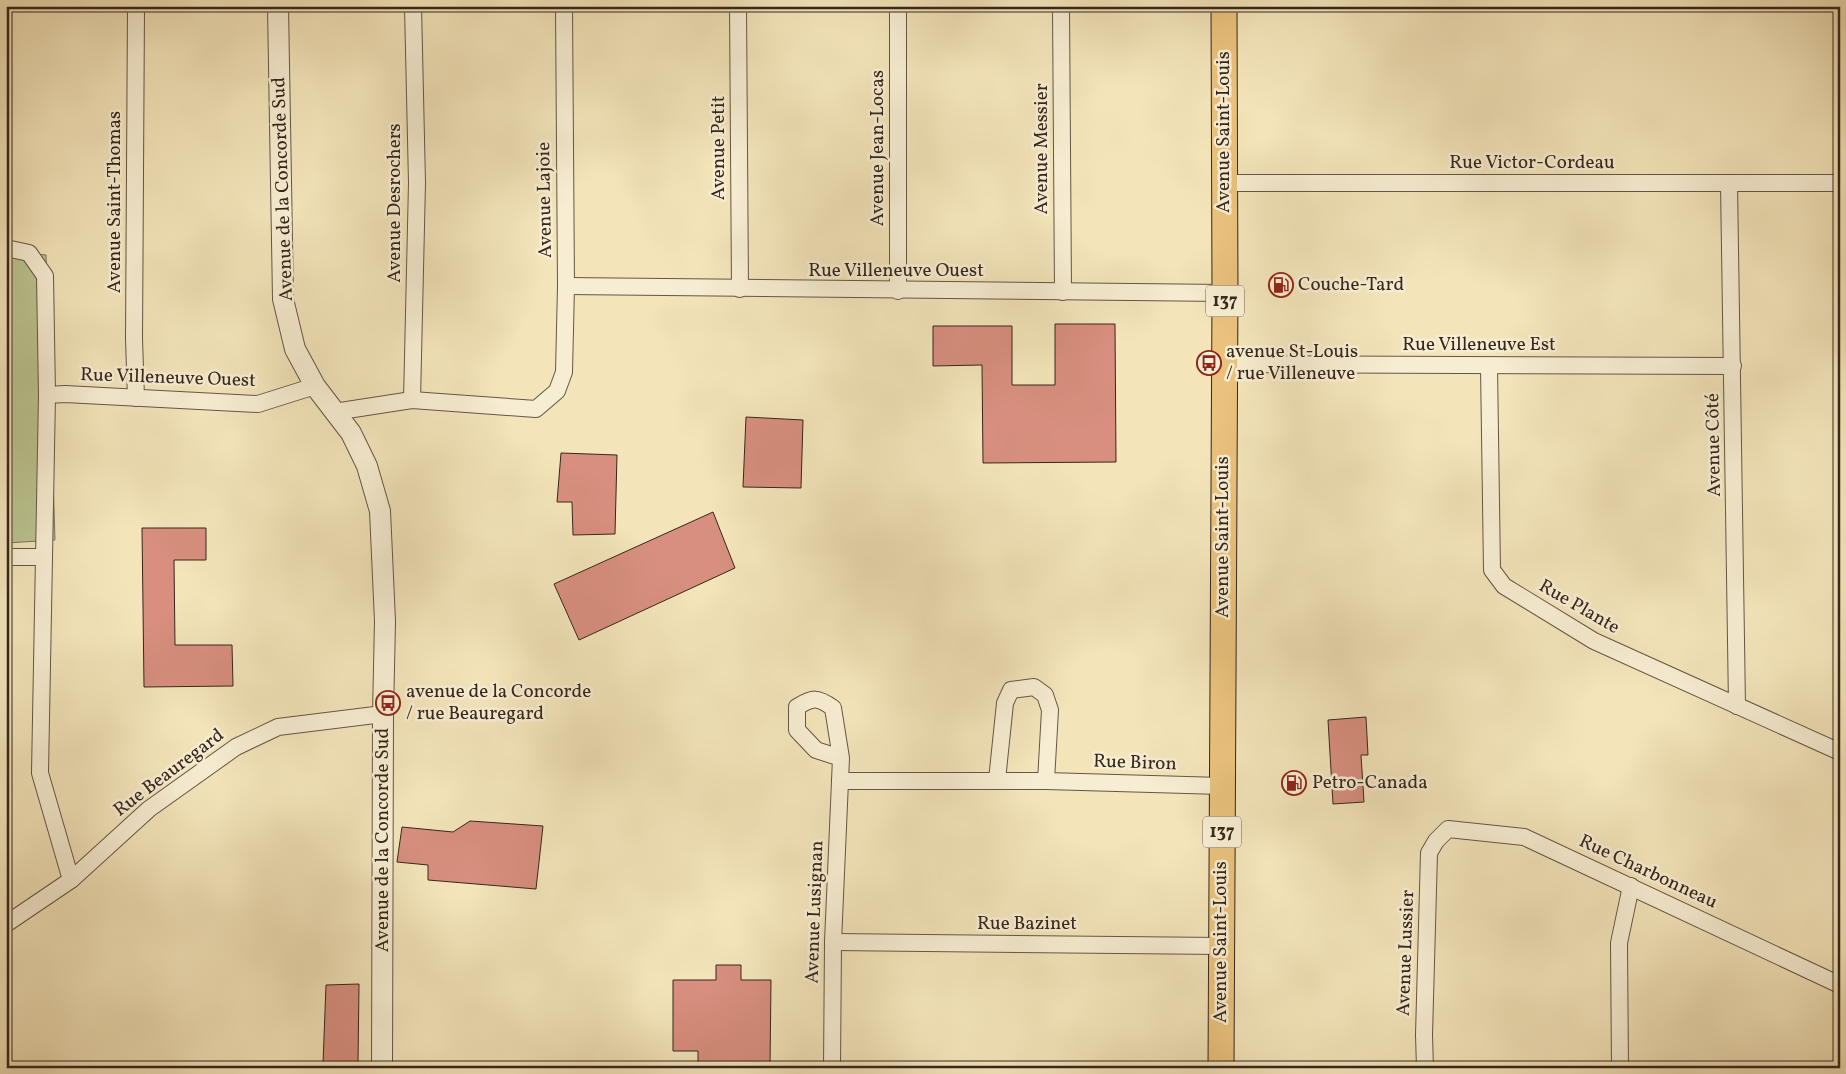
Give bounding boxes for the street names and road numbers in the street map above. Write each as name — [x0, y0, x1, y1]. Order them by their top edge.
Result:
street label: Avenue Saint-Louis — [1211, 51, 1237, 213]
street label: Avenue Jean-Locas — [865, 70, 891, 226]
street label: Avenue de la Concorde Sud — [266, 76, 300, 302]
street label: Avenue Messier — [1029, 83, 1055, 215]
street label: Avenue Petit — [706, 95, 732, 200]
street label: Avenue Saint-Thomas — [102, 111, 128, 293]
street label: Avenue Desrochers — [382, 123, 408, 283]
street label: Avenue Lajoie — [531, 142, 559, 258]
street label: Rue Victor-Cordeau — [1449, 150, 1615, 176]
street label: Rue Villeneuve Ouest — [808, 258, 984, 284]
road number: 137 — [1206, 286, 1244, 316]
street label: Rue Villeneuve Est — [1402, 332, 1556, 358]
street label: Rue Villeneuve Ouest — [80, 362, 257, 394]
street label: Avenue Côté — [1700, 393, 1728, 497]
street label: Avenue Saint-Louis — [1210, 456, 1236, 618]
street label: Rue Plante — [1534, 573, 1624, 641]
street label: Rue Beauregard — [108, 723, 230, 823]
street label: Avenue de la Concorde Sud — [370, 728, 396, 952]
street label: Rue Biron — [1093, 749, 1177, 777]
road number: 137 — [1203, 816, 1241, 848]
street label: Rue Charbonneau — [1575, 829, 1721, 915]
street label: Avenue Lusignan — [800, 840, 830, 984]
street label: Avenue Saint-Louis — [1208, 861, 1234, 1023]
street label: Avenue Lussier — [1391, 889, 1421, 1017]
street label: Rue Bazinet — [977, 911, 1077, 937]

